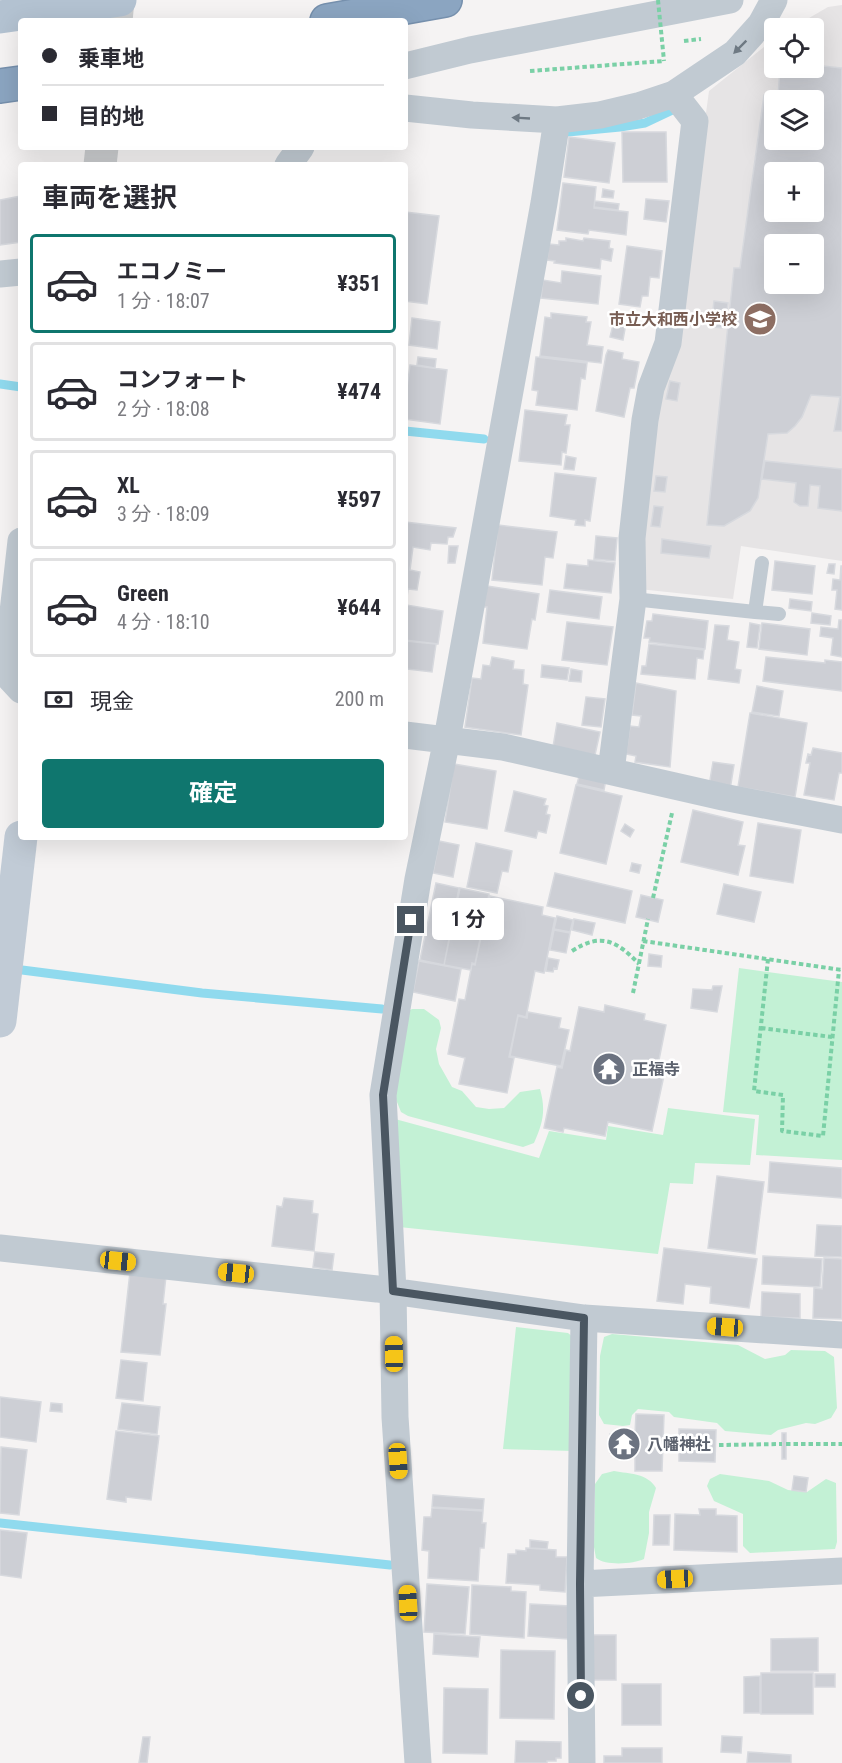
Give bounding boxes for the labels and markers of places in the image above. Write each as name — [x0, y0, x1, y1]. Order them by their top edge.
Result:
school or university icon: 市立大和西小学校 — [742, 301, 778, 337]
place label: 市立大和西小学校 — [609, 310, 737, 329]
temple icon: 正福寺 — [591, 1051, 627, 1087]
place label: 正福寺 — [632, 1060, 680, 1079]
temple icon: 八幡神社 — [606, 1426, 642, 1462]
place label: 八幡神社 — [647, 1435, 711, 1454]

